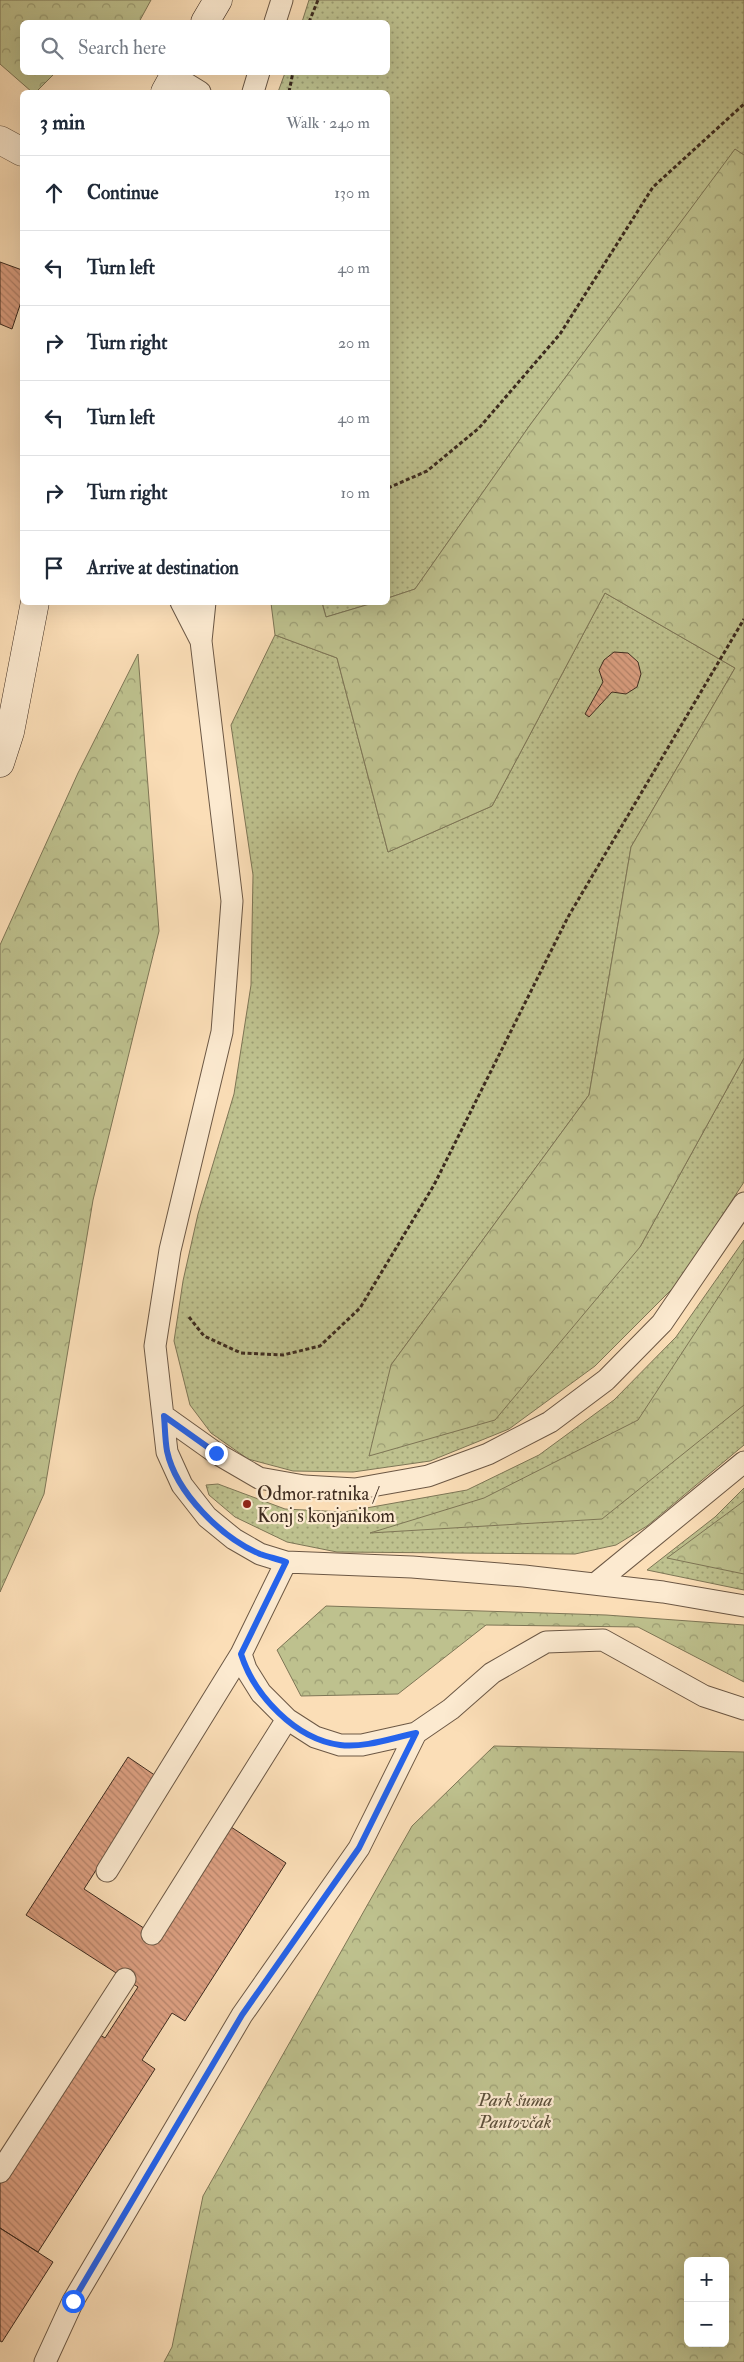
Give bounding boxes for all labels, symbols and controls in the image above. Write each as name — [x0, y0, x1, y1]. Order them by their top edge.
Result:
search box — [20, 20, 390, 75]
icon: search — [38, 34, 66, 62]
text: Search here — [78, 36, 166, 60]
text: 3 min — [40, 109, 85, 136]
text: Walk · 240 m — [286, 113, 370, 133]
icon: ahead — [40, 179, 68, 207]
text: Continue — [87, 181, 158, 205]
text: 130 m — [334, 183, 370, 203]
icon: left — [40, 254, 68, 282]
text: Turn left — [87, 256, 155, 280]
text: 40 m — [337, 258, 370, 278]
icon: right — [40, 329, 68, 357]
text: Turn right — [87, 331, 167, 355]
text: 20 m — [338, 333, 370, 353]
icon: left — [40, 404, 68, 432]
text: Turn left — [87, 406, 155, 430]
text: 40 m — [337, 408, 370, 428]
icon: right — [40, 479, 68, 507]
text: Turn right — [87, 481, 167, 505]
text: 10 m — [340, 483, 370, 503]
icon: arrive — [40, 554, 68, 582]
text: Arrive at destination — [87, 556, 239, 580]
route end — [205, 1442, 228, 1465]
place label: Odmor ratnika / Konj s konjanikom — [257, 1482, 395, 1528]
marker: Odmor ratnika / Konj s konjanikom — [241, 1498, 253, 1510]
park label: Park šuma Pantovčak — [477, 2088, 553, 2134]
map controls — [684, 2257, 729, 2347]
button: + — [684, 2257, 729, 2302]
route start — [62, 2290, 85, 2313]
button: − — [684, 2302, 729, 2347]

